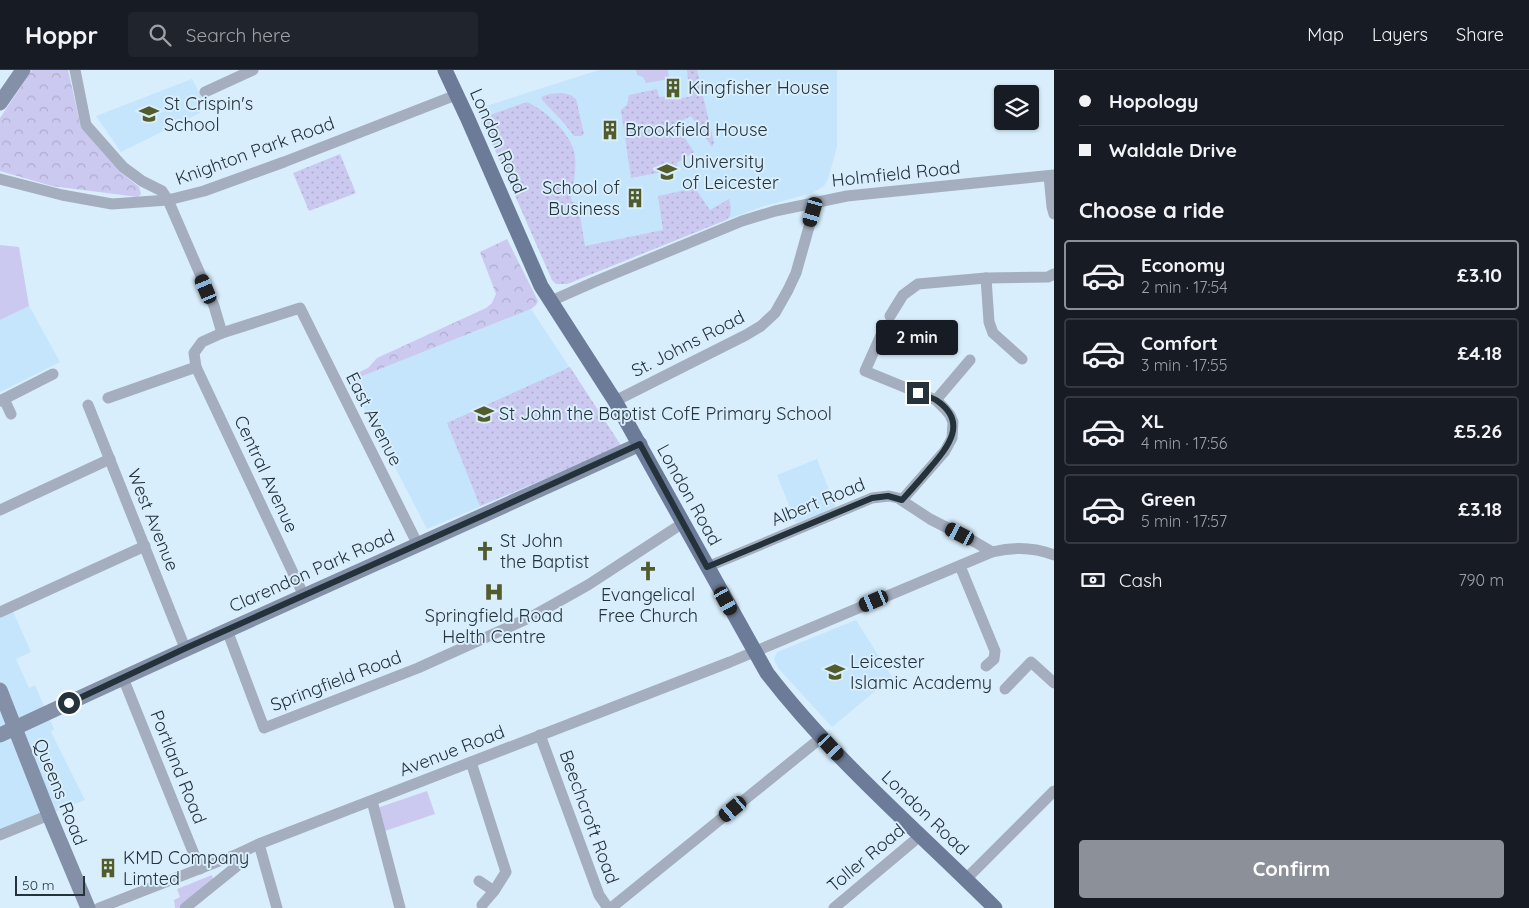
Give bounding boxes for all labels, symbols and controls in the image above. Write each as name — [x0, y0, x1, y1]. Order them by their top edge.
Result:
search box — [128, 12, 478, 57]
text: Hoppr — [25, 20, 98, 50]
icon: search — [146, 21, 174, 49]
text: Search here — [186, 23, 291, 47]
text: Map — [1307, 23, 1344, 46]
text: Layers — [1372, 23, 1428, 46]
text: Share — [1456, 23, 1504, 46]
place label: Kingfisher House — [688, 76, 829, 99]
building icon: Kingfisher House — [662, 77, 684, 99]
street label: London Road — [465, 85, 532, 197]
map controls — [994, 85, 1039, 130]
button: layers — [994, 85, 1039, 130]
text: Hopology — [1109, 89, 1198, 113]
place label: St Crispin's School — [164, 92, 253, 136]
school or university icon: St Crispin's School — [138, 103, 160, 125]
street label: Knighton Park Road — [172, 111, 338, 190]
place label: Brookfield House — [625, 118, 768, 141]
building icon: Brookfield House — [599, 119, 621, 141]
text: Waldale Drive — [1109, 138, 1237, 162]
place label: University of Leicester — [682, 150, 779, 194]
street label: Holmfield Road — [830, 155, 961, 192]
school or university icon: University of Leicester — [656, 161, 678, 183]
place label: School of Business — [542, 176, 621, 220]
building icon: School of Business — [624, 187, 646, 209]
car — [801, 196, 824, 228]
text: Choose a ride — [1079, 196, 1224, 224]
icon: car — [1081, 253, 1126, 298]
text: Economy — [1141, 253, 1225, 277]
text: £3.10 — [1457, 263, 1502, 287]
car — [193, 272, 218, 306]
text: 2 min · 17:54 — [1141, 277, 1228, 297]
street label: St. Johns Road — [627, 305, 748, 382]
callout: 2 min — [877, 320, 959, 356]
text: 2 min — [896, 327, 938, 347]
icon: car — [1081, 331, 1126, 376]
text: Comfort — [1141, 331, 1218, 355]
text: £4.18 — [1457, 341, 1502, 365]
text: 3 min · 17:55 — [1141, 355, 1227, 375]
street label: East Avenue — [341, 368, 408, 470]
route end — [907, 382, 929, 404]
place label: St John the Baptist CofE Primary School — [499, 402, 832, 425]
school or university icon: St John the Baptist CofE Primary School — [473, 403, 495, 425]
icon: car — [1081, 409, 1126, 454]
text: XL — [1141, 409, 1164, 433]
street label: Central Avenue — [229, 412, 304, 536]
text: £5.26 — [1454, 419, 1502, 443]
text: 4 min · 17:56 — [1141, 433, 1227, 453]
street label: London Road — [652, 440, 727, 550]
street label: West Avenue — [123, 465, 184, 574]
street label: Albert Road — [767, 472, 868, 531]
icon: car — [1081, 487, 1126, 532]
text: Green — [1141, 487, 1196, 511]
text: £3.18 — [1458, 497, 1502, 521]
text: 5 min · 17:57 — [1141, 511, 1227, 531]
car — [943, 521, 976, 547]
street label: Clarendon Park Road — [225, 524, 398, 617]
place label: St John the Baptist — [500, 529, 589, 573]
church icon: St John the Baptist — [474, 540, 496, 562]
church icon: Evangelical Free Church — [637, 560, 659, 582]
icon: cash — [1079, 566, 1107, 594]
text: Cash — [1119, 568, 1163, 592]
text: 790 m — [1458, 570, 1504, 590]
hospital icon: Springfield Road Helth Centre — [483, 581, 505, 603]
place label: Evangelical Free Church — [598, 583, 698, 627]
car — [712, 584, 739, 618]
car — [857, 588, 890, 614]
place label: Springfield Road Helth Centre — [425, 604, 563, 648]
street label: Springfield Road — [267, 645, 405, 716]
place label: Leicester Islamic Academy — [850, 650, 992, 694]
school or university icon: Leicester Islamic Academy — [824, 661, 846, 683]
route start — [58, 692, 80, 714]
street label: Portland Road — [145, 707, 212, 827]
street label: Avenue Road — [396, 720, 508, 781]
car — [815, 731, 846, 763]
street label: Queens Road — [29, 735, 92, 848]
street label: Beechcroft Road — [555, 747, 624, 887]
street label: London Road — [877, 765, 974, 860]
car — [716, 794, 749, 824]
street label: Toller Road — [822, 818, 909, 897]
button: Confirm — [1079, 840, 1504, 898]
place label: KMD Company Limted — [123, 846, 249, 890]
building icon: KMD Company Limted — [97, 857, 119, 879]
scale bar — [15, 873, 85, 896]
text: 50 m — [22, 876, 55, 894]

